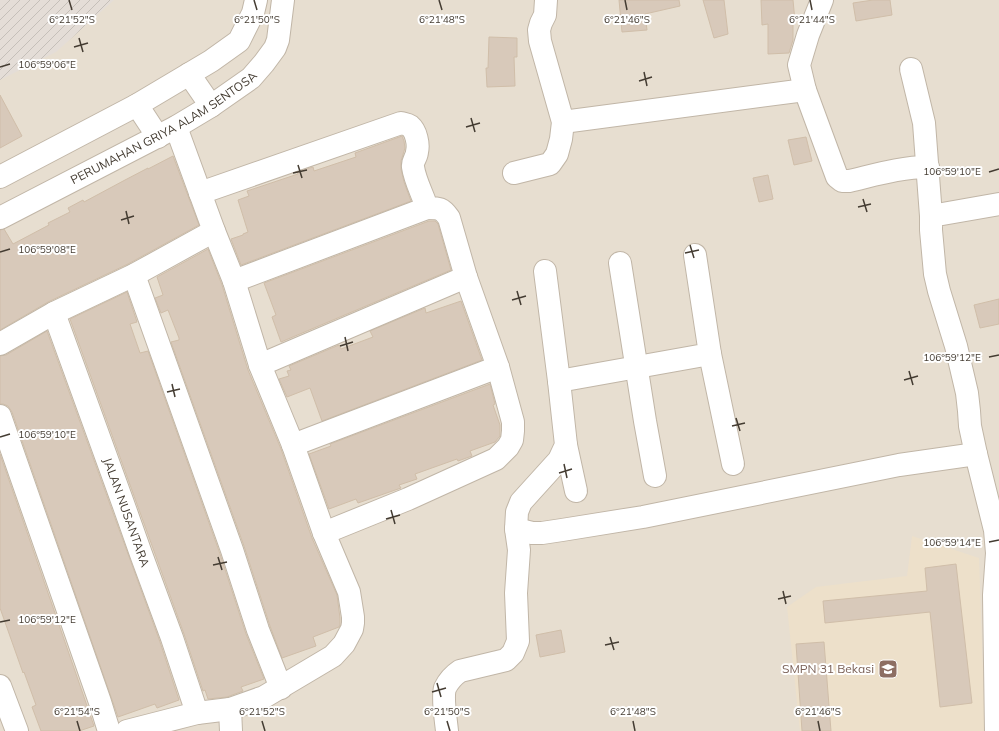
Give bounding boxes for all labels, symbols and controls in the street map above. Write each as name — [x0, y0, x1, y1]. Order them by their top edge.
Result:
text: 6°21'52"S — [49, 13, 95, 26]
text: 6°21'50"S — [234, 13, 280, 26]
text: 6°21'48"S — [419, 13, 465, 26]
text: 6°21'46"S — [604, 13, 650, 26]
text: 6°21'44"S — [789, 13, 835, 26]
text: 106°59'06"E — [18, 58, 76, 71]
street label: PERUMAHAN GRIYA ALAM SENTOSA — [68, 68, 260, 187]
text: 106°59'10"E — [923, 165, 981, 178]
text: 106°59'08"E — [18, 243, 76, 256]
text: 106°59'12"E — [923, 351, 981, 364]
text: 106°59'10"E — [18, 428, 76, 441]
street label: JALAN NUSANTARA — [100, 455, 153, 569]
text: 106°59'14"E — [923, 536, 981, 549]
text: 106°59'12"E — [18, 613, 76, 626]
school or university icon: SMPN 31 Bekasi — [877, 658, 899, 680]
place label: SMPN 31 Bekasi — [782, 661, 874, 676]
text: 6°21'54"S — [54, 705, 100, 718]
text: 6°21'52"S — [239, 705, 285, 718]
text: 6°21'50"S — [424, 705, 470, 718]
text: 6°21'48"S — [610, 705, 656, 718]
text: 6°21'46"S — [795, 705, 841, 718]

